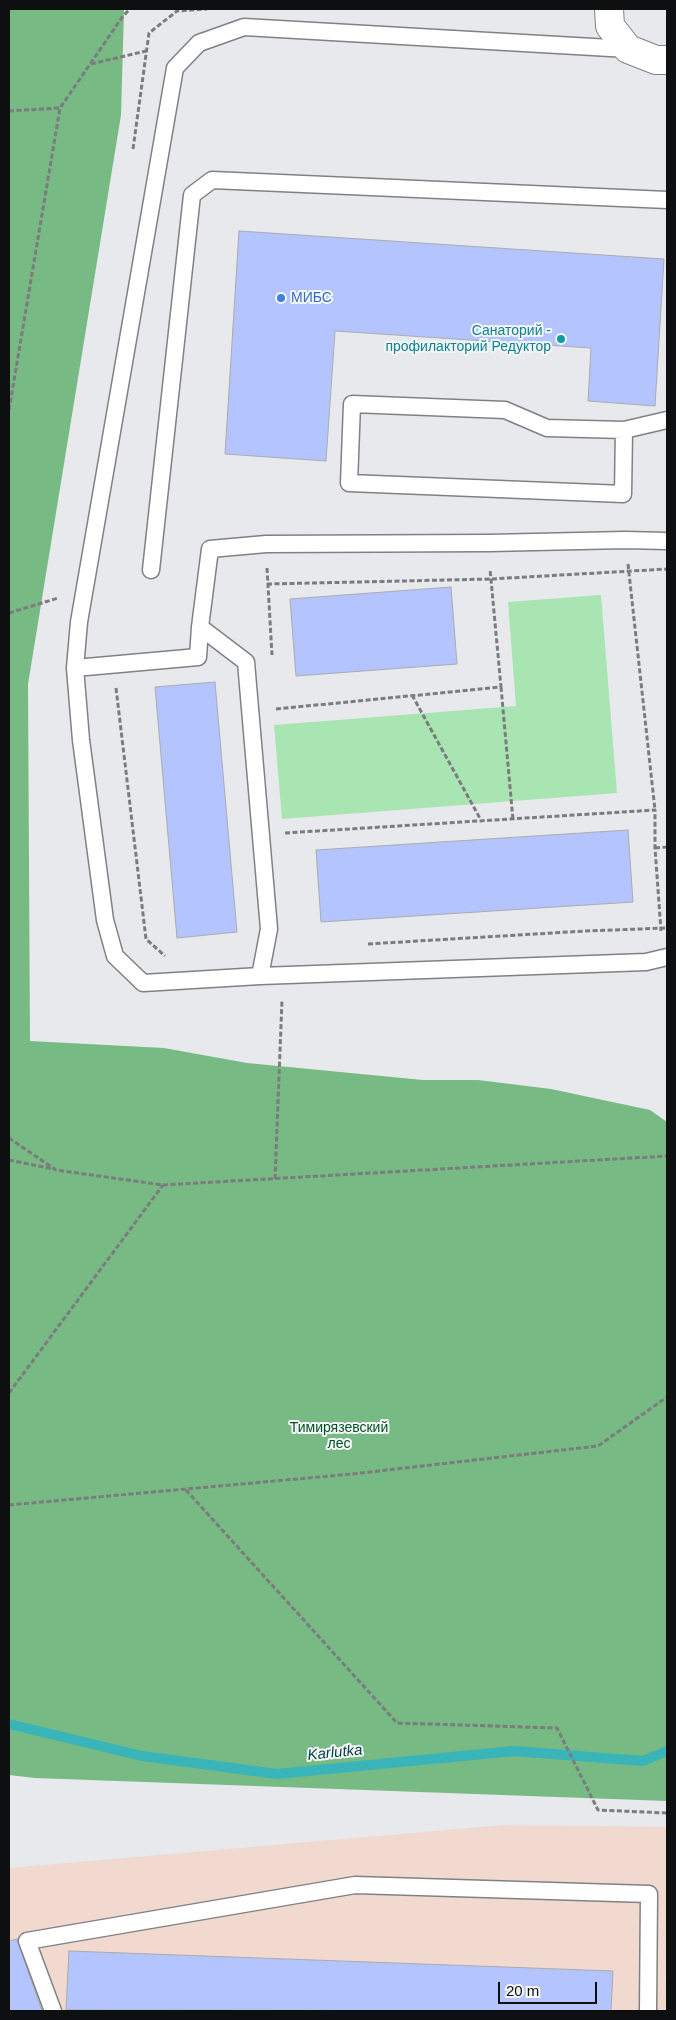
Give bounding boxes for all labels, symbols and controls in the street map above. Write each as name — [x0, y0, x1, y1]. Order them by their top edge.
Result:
place label: МИБС — [291, 290, 332, 306]
marker: МИБС — [275, 292, 287, 304]
place label: Санаторий - профилакторий Редуктор — [385, 323, 551, 356]
marker: Санаторий - профилакторий Редуктор — [555, 333, 567, 345]
park label: Тимирязевский лес — [290, 1420, 388, 1452]
water label: Karlutka — [307, 1741, 363, 1765]
scale bar — [501, 1972, 600, 2004]
text: 20 m — [506, 1982, 539, 1999]

